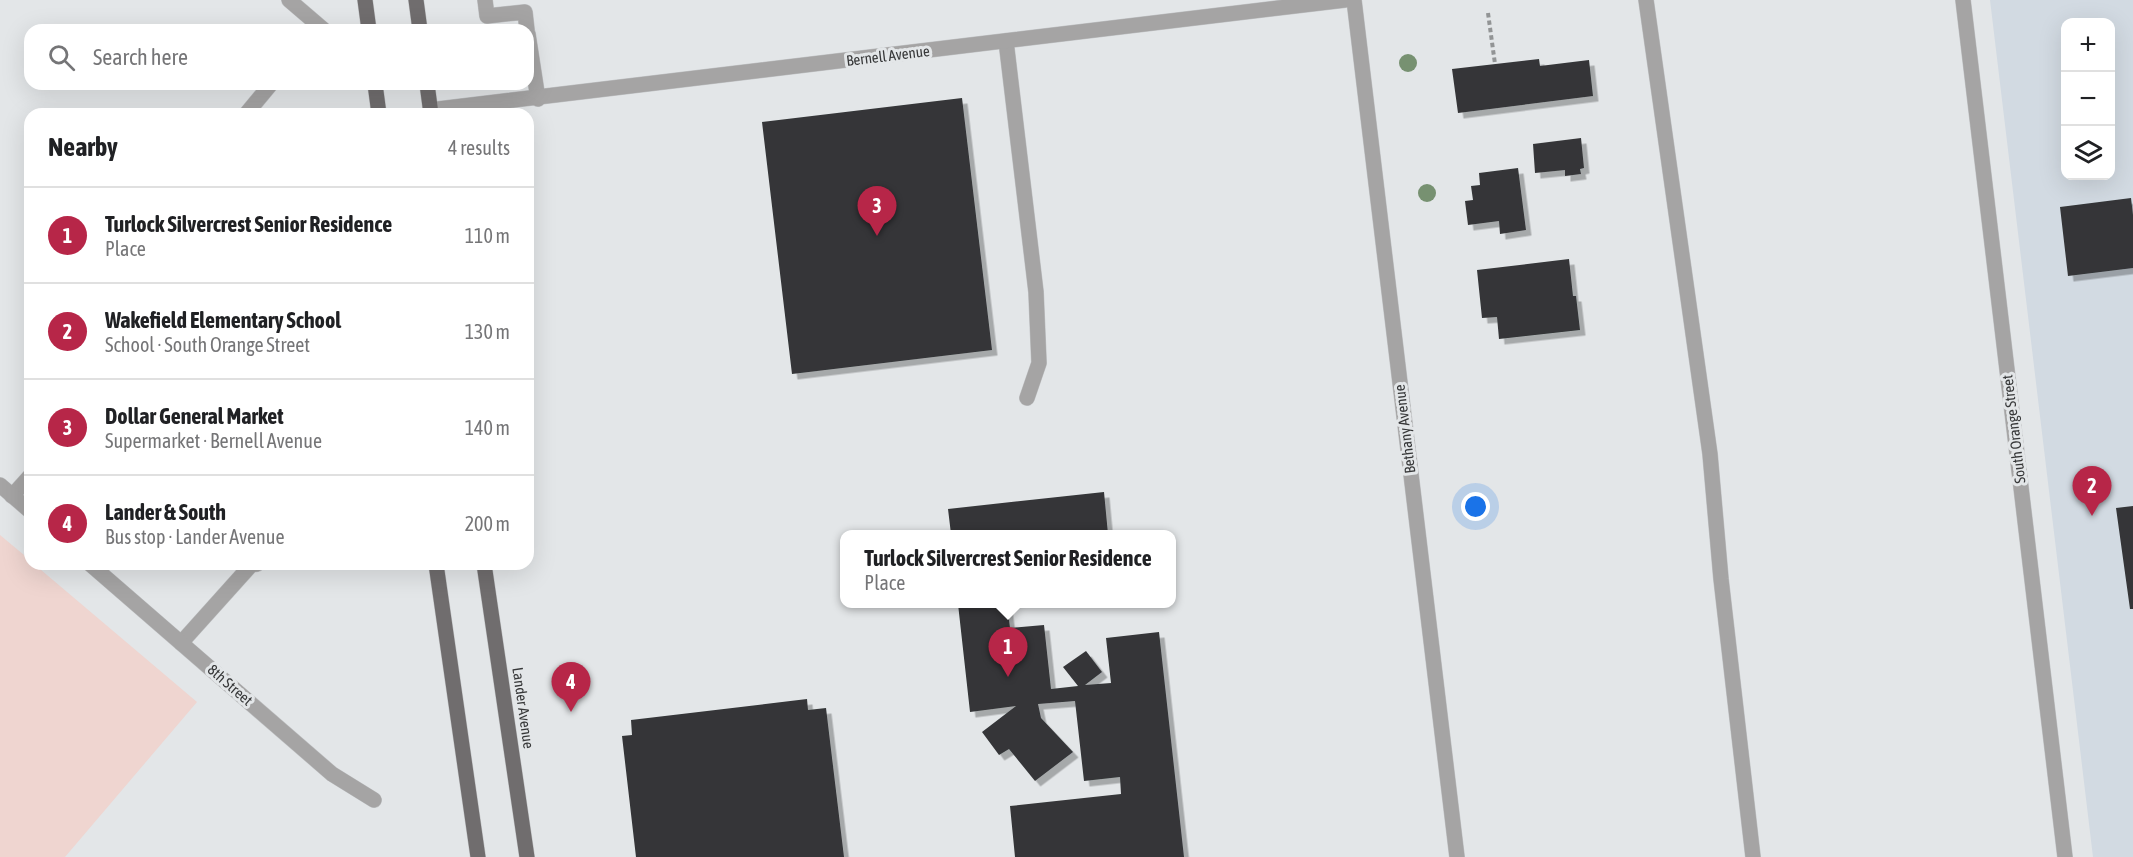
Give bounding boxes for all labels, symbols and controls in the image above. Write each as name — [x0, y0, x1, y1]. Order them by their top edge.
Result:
map controls — [2061, 18, 2115, 180]
button: + — [2061, 18, 2115, 72]
search box — [24, 24, 534, 90]
icon: search — [45, 41, 78, 74]
street label: Bernell Avenue — [845, 42, 931, 69]
text: Search here — [93, 44, 188, 70]
button: − — [2061, 72, 2115, 126]
button: layers — [2061, 126, 2115, 180]
text: Nearby — [48, 132, 118, 162]
text: 4 results — [448, 136, 510, 159]
pin: 3 — [858, 186, 896, 236]
text: Turlock Silvercrest Senior Residence — [105, 211, 392, 237]
text: 1 — [63, 224, 72, 247]
text: 110 m — [465, 224, 510, 247]
text: Place — [105, 237, 146, 260]
text: Wakefield Elementary School — [105, 307, 341, 333]
text: 2 — [63, 320, 72, 343]
text: 130 m — [465, 320, 510, 343]
text: School · South Orange Street — [105, 333, 310, 356]
street label: South Orange Street — [1998, 374, 2029, 484]
street label: Bethany Avenue — [1391, 383, 1418, 475]
text: Dollar General Market — [105, 403, 284, 429]
text: 3 — [63, 416, 72, 439]
text: 140 m — [465, 416, 510, 439]
text: Supermarket · Bernell Avenue — [105, 429, 322, 452]
pin: 2 — [2072, 466, 2112, 516]
your location — [1461, 492, 1490, 521]
text: Lander & South — [105, 499, 226, 525]
text: 4 — [63, 512, 72, 535]
text: 200 m — [465, 512, 510, 535]
text: Bus stop · Lander Avenue — [105, 525, 285, 548]
popup — [840, 530, 1176, 608]
text: Turlock Silvercrest Senior Residence — [864, 545, 1152, 571]
text: Place — [864, 571, 905, 594]
pin: 1 — [988, 628, 1028, 677]
street label: 8th Street — [205, 661, 256, 709]
pin: 4 — [552, 662, 590, 712]
street label: Lander Avenue — [509, 666, 538, 750]

